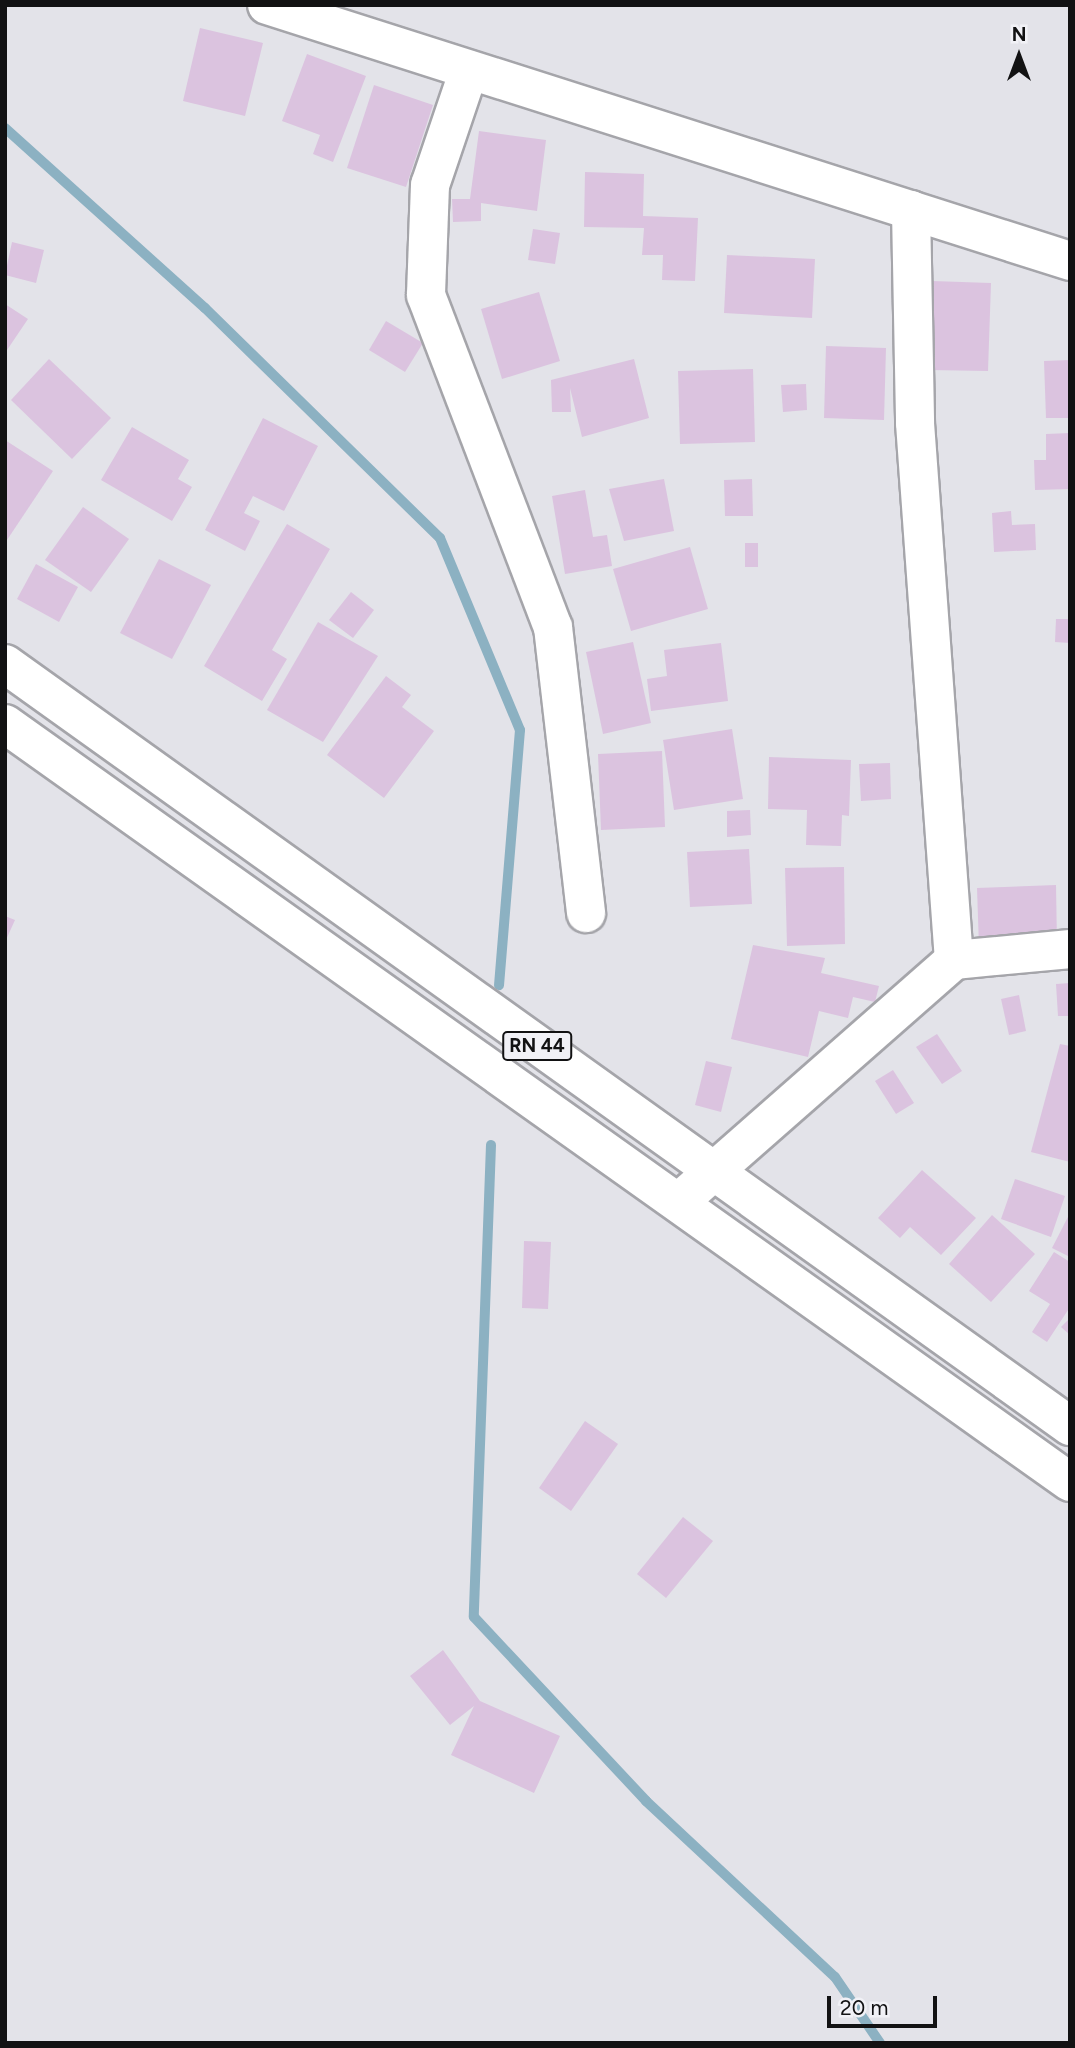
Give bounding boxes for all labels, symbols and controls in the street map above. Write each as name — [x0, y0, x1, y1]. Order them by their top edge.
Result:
north arrow — [984, 21, 1054, 91]
text: N — [1012, 23, 1026, 46]
road number: RN 44 — [502, 1030, 572, 1062]
scale bar — [830, 1982, 940, 2026]
text: 20 m — [840, 1995, 888, 2020]

